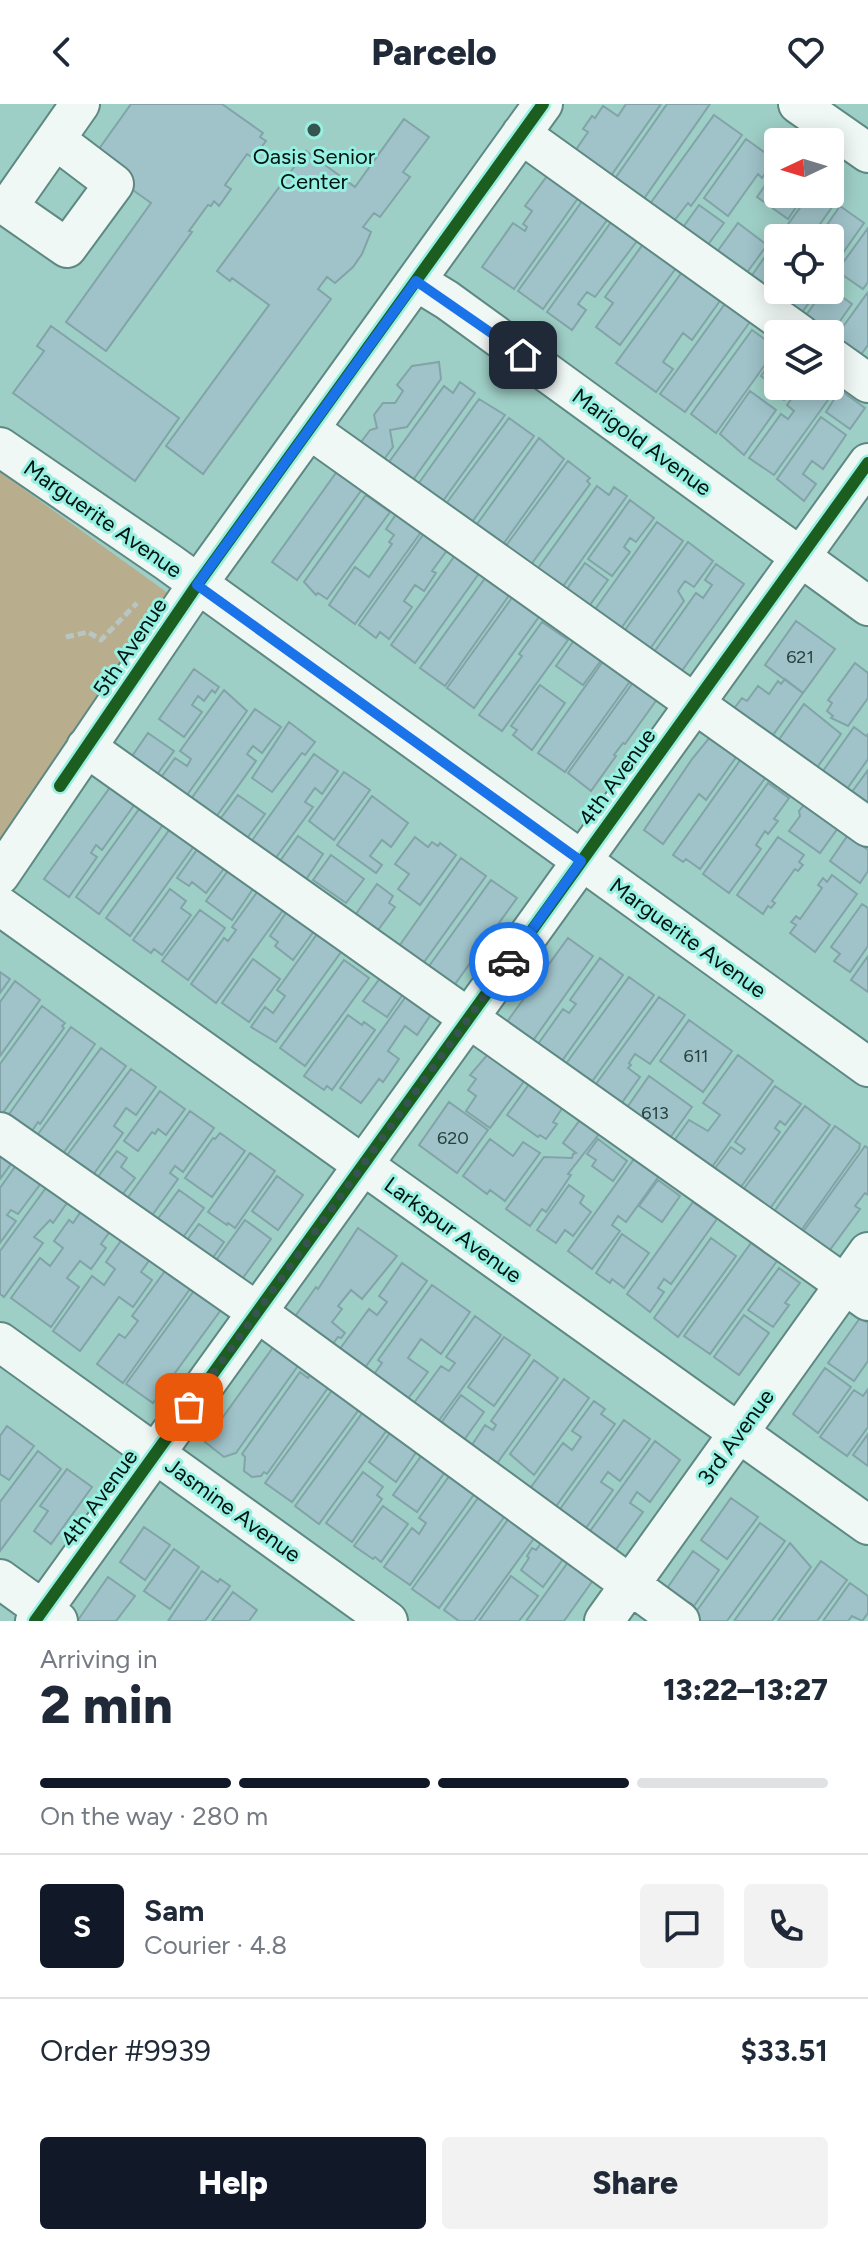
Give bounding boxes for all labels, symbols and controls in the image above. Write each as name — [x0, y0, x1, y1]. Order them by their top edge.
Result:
icon: back — [40, 30, 84, 74]
icon: heart — [784, 30, 828, 74]
text: Parcelo — [371, 31, 497, 74]
marker: Oasis Senior Center — [305, 121, 323, 139]
north arrow — [764, 128, 844, 208]
map controls — [764, 128, 844, 400]
place label: Oasis Senior Center — [253, 143, 376, 195]
button: locate — [764, 224, 844, 304]
button: layers — [764, 320, 844, 400]
pin — [489, 321, 557, 389]
icon: home — [501, 333, 545, 377]
street label: Marigold Avenue — [567, 382, 717, 502]
street label: Marguerite Avenue — [19, 454, 187, 584]
street label: 5th Avenue — [87, 593, 173, 701]
house number: 621 — [786, 646, 814, 668]
street label: 4th Avenue — [573, 723, 661, 831]
street label: Marguerite Avenue — [604, 872, 772, 1004]
courier — [469, 922, 549, 1002]
icon: car — [487, 940, 531, 984]
house number: 611 — [683, 1045, 709, 1067]
house number: 613 — [641, 1102, 669, 1124]
house number: 620 — [437, 1127, 469, 1149]
street label: Larkspur Avenue — [379, 1171, 527, 1289]
pin — [155, 1373, 223, 1441]
street label: 3rd Avenue — [692, 1384, 780, 1490]
icon: bag — [167, 1385, 211, 1429]
street label: 4th Avenue — [55, 1444, 143, 1552]
street label: Jasmine Avenue — [160, 1452, 306, 1568]
text: Arriving in — [40, 1643, 158, 1675]
text: 13:22–13:27 — [663, 1671, 828, 1708]
text: 2 min — [40, 1674, 173, 1736]
text: On the way · 280 m — [40, 1800, 268, 1832]
button: chat — [640, 1884, 724, 1968]
button: phone — [744, 1884, 828, 1968]
text: Sam — [144, 1892, 204, 1929]
text: S — [73, 1908, 91, 1945]
text: Courier · 4.8 — [144, 1929, 287, 1961]
text: Order #9939 — [40, 2032, 211, 2069]
text: $33.51 — [740, 2032, 828, 2069]
button: Help — [40, 2137, 426, 2229]
button: Share — [442, 2137, 828, 2229]

